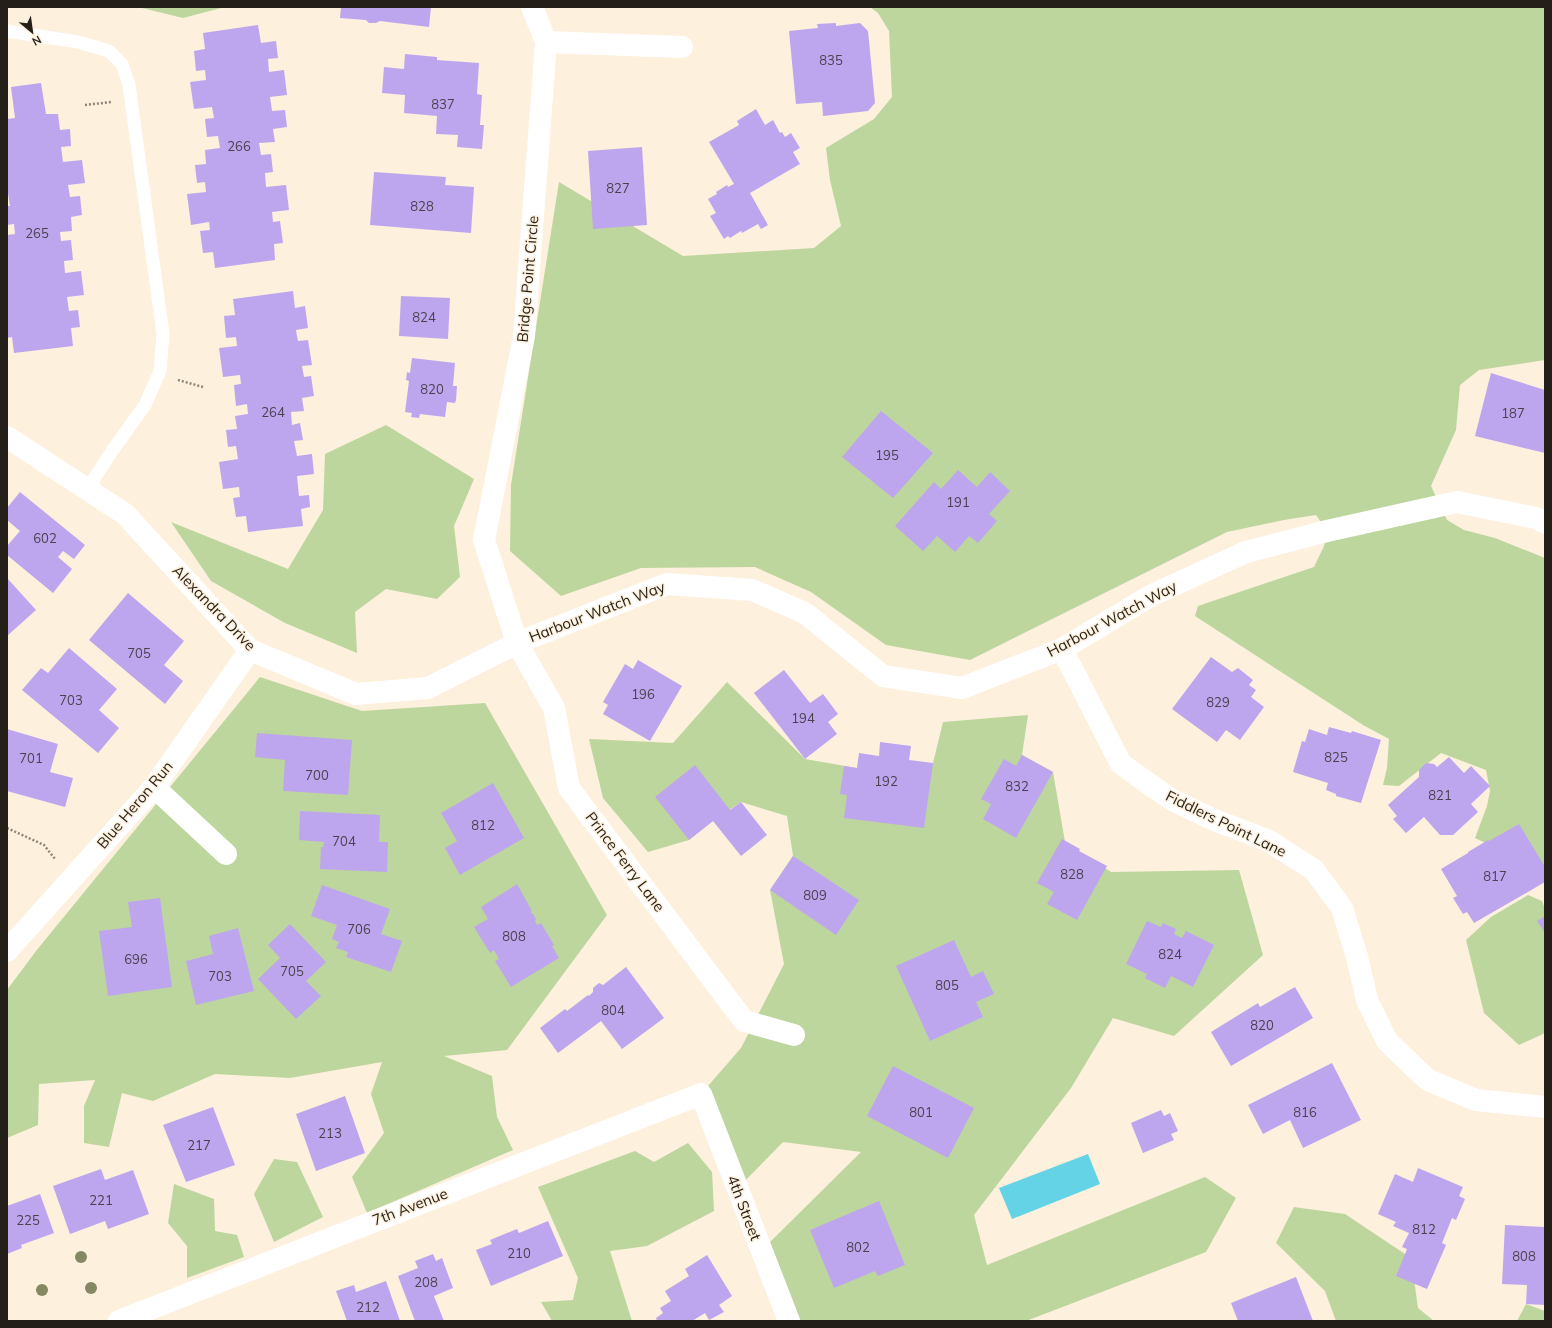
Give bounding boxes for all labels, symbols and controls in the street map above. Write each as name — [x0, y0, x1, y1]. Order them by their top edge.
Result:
north arrow — [12, 12, 52, 52]
text: N — [30, 33, 44, 49]
house number: 835 — [819, 52, 843, 68]
house number: 837 — [431, 96, 455, 112]
house number: 266 — [227, 138, 251, 154]
house number: 827 — [606, 180, 630, 196]
house number: 828 — [410, 198, 434, 214]
street label: Bridge Point Circle — [512, 215, 543, 343]
house number: 265 — [25, 225, 49, 241]
house number: 824 — [412, 309, 436, 325]
house number: 820 — [420, 381, 444, 397]
house number: 264 — [261, 404, 285, 420]
house number: 187 — [1501, 405, 1525, 421]
house number: 195 — [875, 447, 899, 463]
house number: 191 — [946, 494, 970, 510]
house number: 602 — [33, 530, 57, 546]
street label: Alexandra Drive — [169, 561, 260, 655]
street label: Harbour Watch Way — [1044, 576, 1180, 661]
street label: Harbour Watch Way — [526, 577, 668, 646]
house number: 705 — [127, 645, 151, 661]
house number: 196 — [631, 686, 655, 702]
house number: 703 — [59, 692, 83, 708]
house number: 829 — [1206, 694, 1230, 710]
house number: 194 — [791, 710, 815, 726]
house number: 825 — [1324, 749, 1348, 765]
house number: 701 — [19, 750, 43, 766]
street label: Blue Heron Run — [92, 757, 177, 852]
house number: 700 — [305, 767, 329, 783]
house number: 192 — [874, 773, 898, 789]
house number: 832 — [1005, 778, 1029, 794]
street label: Fiddlers Point Lane — [1163, 786, 1290, 861]
house number: 821 — [1428, 787, 1452, 803]
street label: Prince Ferry Lane — [582, 808, 669, 916]
house number: 812 — [471, 817, 495, 833]
house number: 704 — [332, 833, 356, 849]
house number: 828 — [1060, 866, 1084, 882]
house number: 817 — [1483, 868, 1507, 884]
house number: 809 — [803, 887, 827, 903]
house number: 706 — [347, 921, 371, 937]
house number: 808 — [502, 928, 526, 944]
house number: 824 — [1158, 946, 1182, 962]
house number: 696 — [124, 951, 148, 967]
house number: 705 — [280, 963, 304, 979]
house number: 703 — [208, 968, 232, 984]
house number: 805 — [935, 977, 959, 993]
house number: 804 — [601, 1002, 625, 1018]
house number: 820 — [1250, 1017, 1274, 1033]
house number: 801 — [909, 1104, 933, 1120]
house number: 816 — [1293, 1104, 1317, 1120]
house number: 213 — [318, 1125, 342, 1141]
house number: 217 — [187, 1137, 211, 1153]
street label: 4th Street — [723, 1172, 766, 1243]
street label: 7th Avenue — [369, 1183, 450, 1230]
house number: 221 — [89, 1192, 113, 1208]
house number: 225 — [16, 1212, 40, 1228]
house number: 812 — [1412, 1221, 1436, 1237]
house number: 802 — [846, 1239, 870, 1255]
house number: 210 — [507, 1245, 531, 1261]
house number: 808 — [1512, 1248, 1536, 1264]
house number: 208 — [414, 1274, 438, 1290]
house number: 212 — [356, 1299, 380, 1315]

